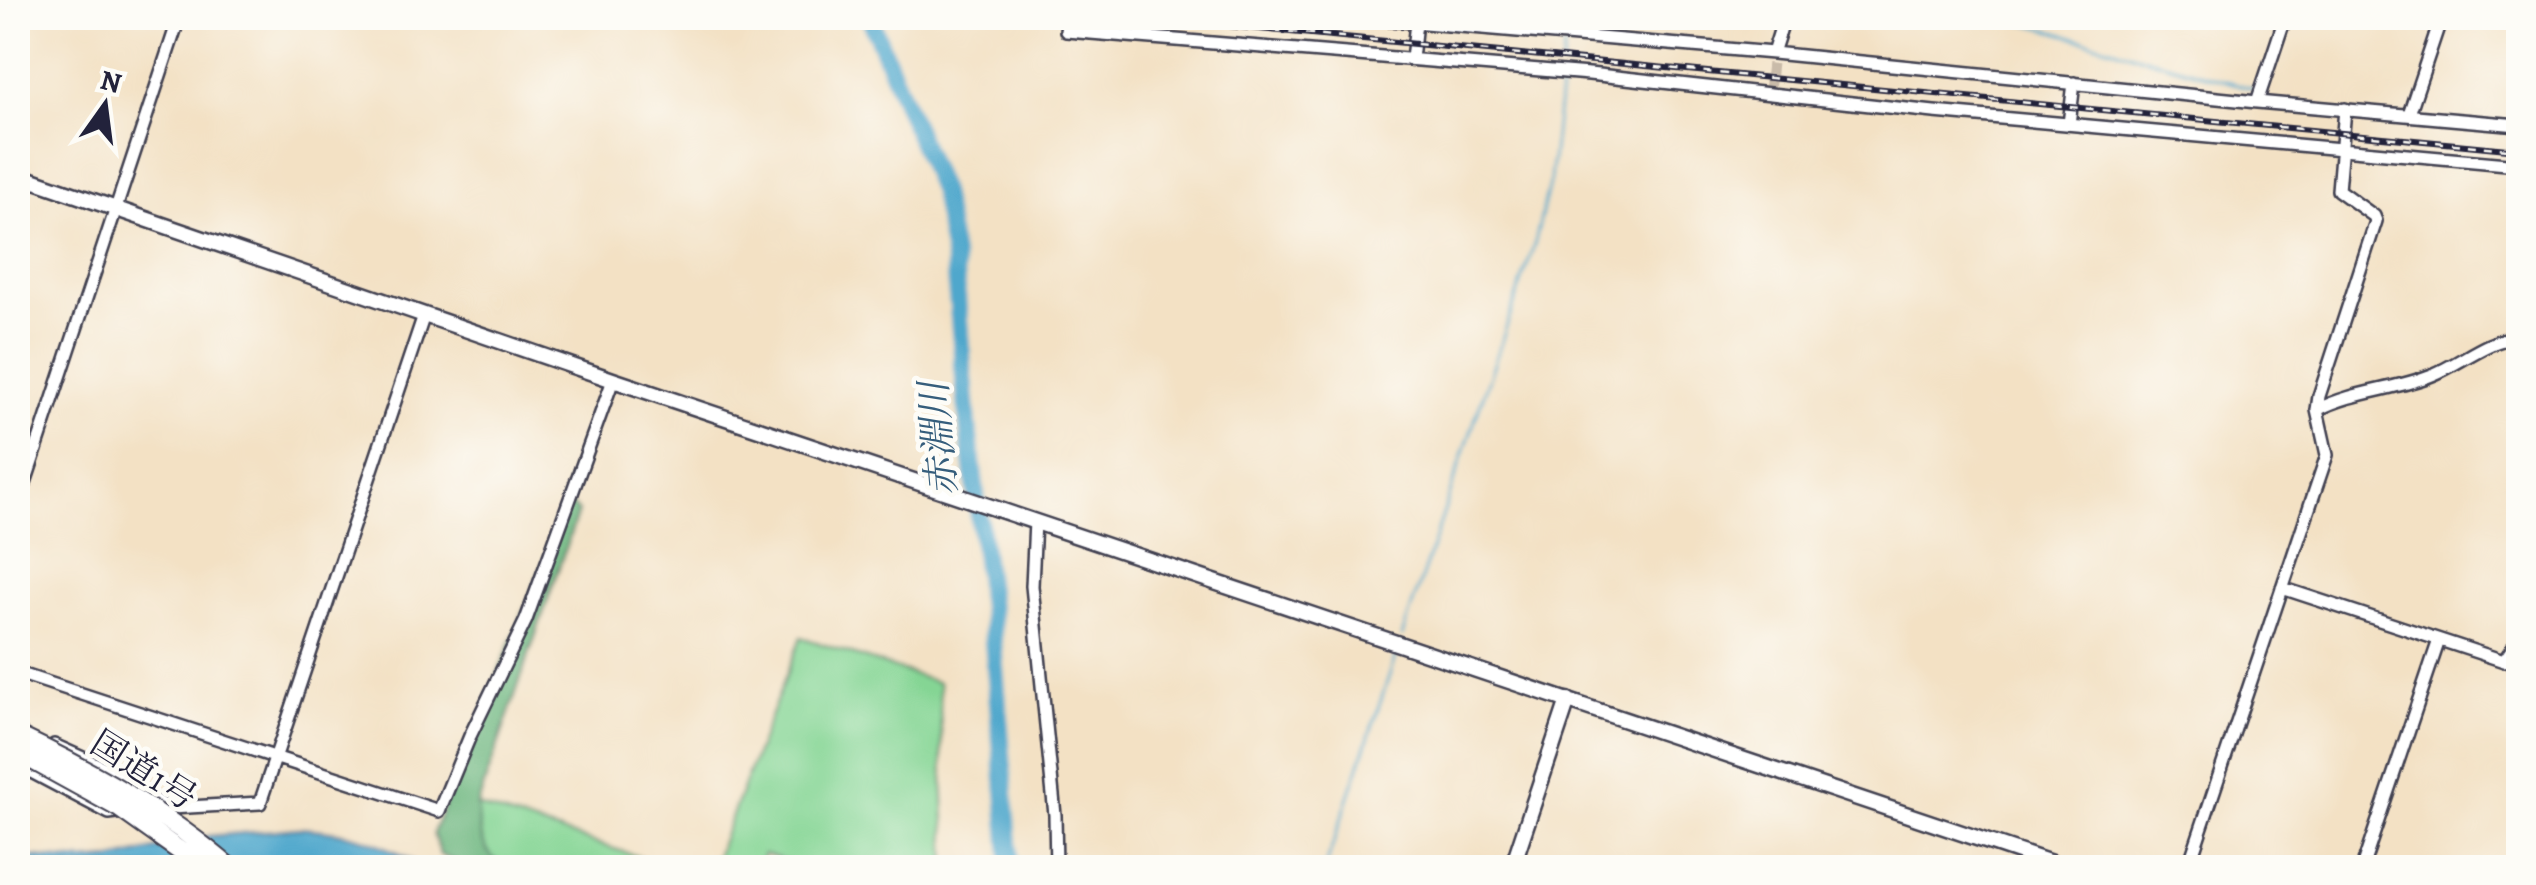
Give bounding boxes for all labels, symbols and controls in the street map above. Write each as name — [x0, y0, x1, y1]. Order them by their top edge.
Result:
north arrow — [55, 55, 155, 155]
text: N — [96, 61, 125, 103]
water label: 赤淵川 — [907, 376, 969, 498]
street label: 国道1号 — [82, 719, 206, 821]

